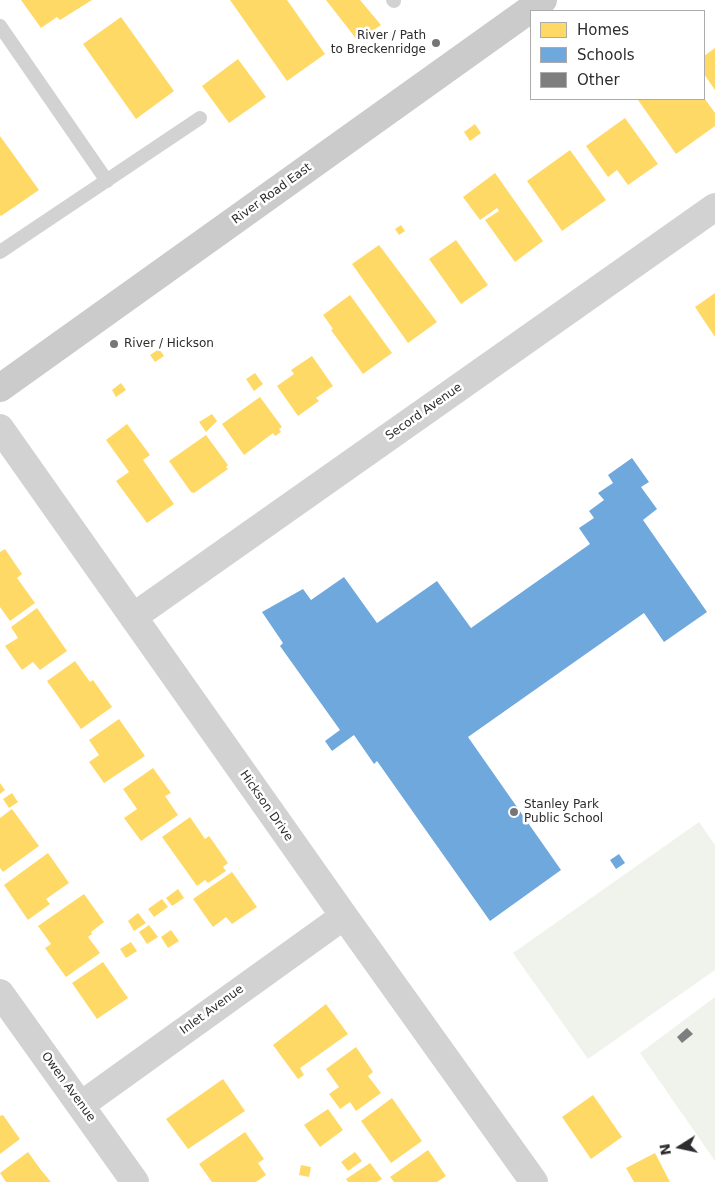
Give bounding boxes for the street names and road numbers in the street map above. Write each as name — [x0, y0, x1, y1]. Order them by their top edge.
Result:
street label: River Road East — [229, 160, 315, 228]
street label: Secord Avenue — [383, 380, 465, 444]
street label: Hickson Drive — [236, 768, 296, 844]
street label: Inlet Avenue — [177, 982, 247, 1038]
street label: Owen Avenue — [38, 1049, 98, 1125]

